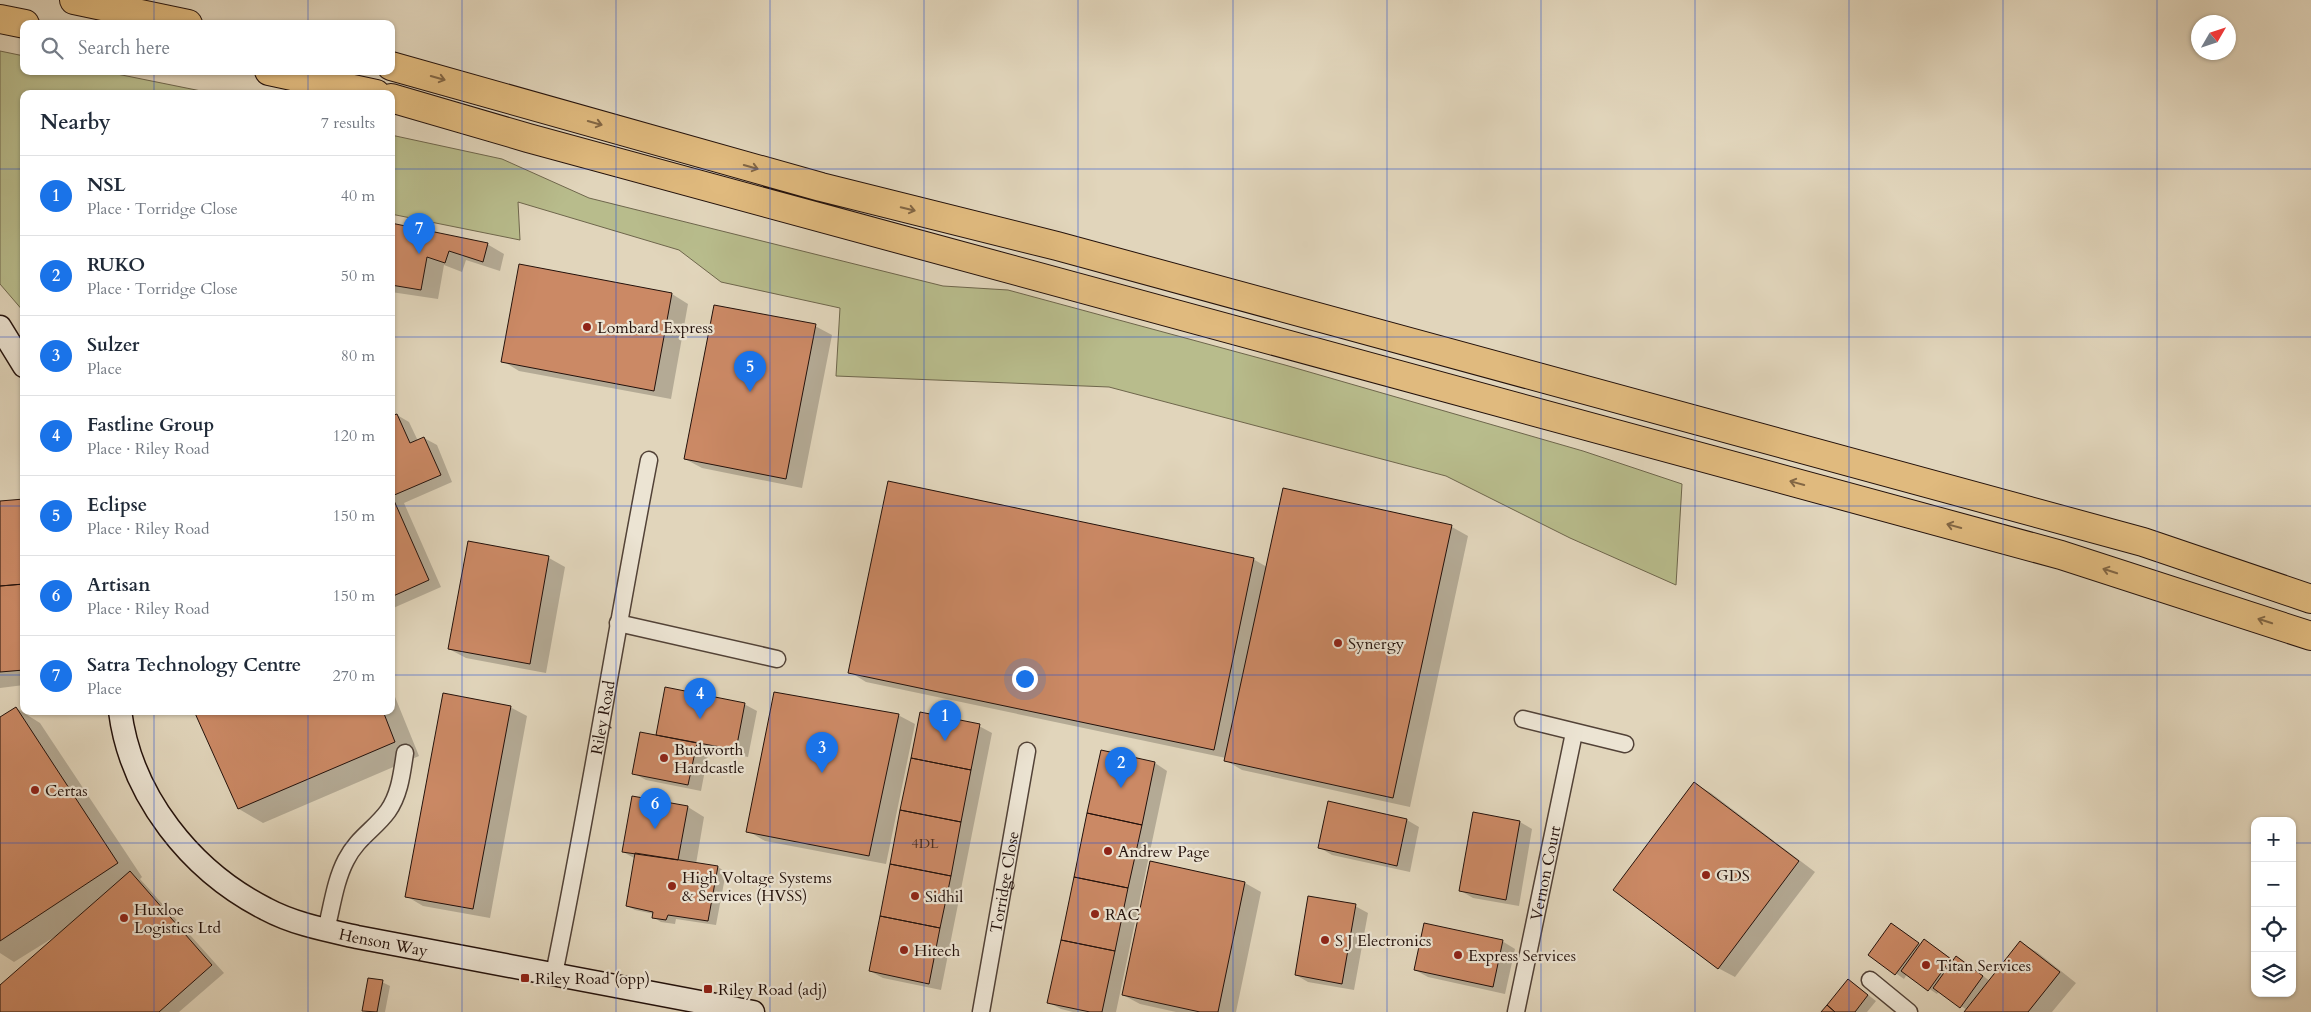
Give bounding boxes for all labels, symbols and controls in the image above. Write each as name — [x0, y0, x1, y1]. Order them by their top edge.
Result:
north arrow — [2191, 15, 2236, 60]
search box — [20, 20, 395, 75]
icon: search — [38, 34, 66, 62]
text: Search here — [78, 35, 170, 61]
one-way arrow — [430, 74, 446, 83]
text: Nearby — [40, 108, 111, 137]
text: 7 results — [321, 112, 375, 134]
one-way arrow — [586, 118, 602, 128]
one-way arrow — [743, 163, 759, 172]
text: NSL — [87, 172, 126, 198]
text: 1 — [52, 185, 60, 207]
text: 40 m — [341, 185, 375, 207]
text: Place · Torridge Close — [87, 198, 238, 220]
one-way arrow — [900, 205, 916, 214]
pin: 7 — [403, 213, 435, 254]
text: RUKO — [87, 252, 145, 278]
text: 2 — [52, 265, 60, 287]
text: 50 m — [341, 265, 375, 287]
text: Place · Torridge Close — [87, 278, 238, 300]
place label: Lombard Express — [597, 317, 713, 339]
marker: Lombard Express — [581, 321, 593, 333]
text: Sulzer — [87, 332, 139, 358]
text: 3 — [52, 345, 60, 367]
text: 80 m — [341, 345, 375, 367]
pin: 5 — [734, 351, 766, 392]
text: Place — [87, 358, 122, 380]
text: Fastline Group — [87, 412, 214, 438]
text: 4 — [52, 425, 60, 447]
text: 120 m — [333, 425, 375, 447]
text: Place · Riley Road — [87, 438, 210, 460]
one-way arrow — [1790, 478, 1806, 488]
text: Eclipse — [87, 492, 147, 518]
text: 5 — [52, 505, 60, 527]
text: 150 m — [333, 505, 375, 527]
text: Place · Riley Road — [87, 518, 210, 540]
one-way arrow — [1946, 521, 1962, 530]
one-way arrow — [2103, 566, 2118, 575]
text: Artisan — [87, 572, 150, 598]
text: 6 — [52, 585, 60, 607]
text: 150 m — [333, 585, 375, 607]
text: Place · Riley Road — [87, 598, 210, 620]
one-way arrow — [2257, 616, 2273, 625]
place label: Synergy — [1348, 633, 1405, 655]
marker: Synergy — [1332, 637, 1344, 649]
text: Satra Technology Centre — [87, 652, 301, 678]
text: 7 — [52, 665, 60, 687]
text: 270 m — [333, 665, 375, 687]
your location — [1012, 666, 1038, 692]
text: Place — [87, 678, 122, 700]
street label: Riley Road — [586, 678, 621, 756]
pin: 4 — [684, 678, 716, 719]
pin: 1 — [929, 700, 961, 741]
pin: 3 — [806, 732, 838, 773]
place label: Budworth Hardcastle — [674, 739, 745, 779]
pin: 2 — [1105, 747, 1137, 788]
marker: Budworth Hardcastle — [658, 752, 670, 764]
place label: Certas — [45, 780, 88, 802]
marker: Certas — [29, 784, 41, 796]
pin: 6 — [639, 788, 671, 829]
map controls — [2251, 817, 2296, 997]
button: + — [2251, 817, 2296, 862]
street label: Vernon Court — [1525, 824, 1566, 923]
street label: Torridge Close — [985, 829, 1025, 935]
house number: 4DL — [911, 834, 939, 853]
place label: Andrew Page — [1118, 841, 1210, 863]
marker: Andrew Page — [1102, 845, 1114, 857]
button: − — [2251, 862, 2296, 907]
place label: GDS — [1716, 865, 1750, 887]
place label: High Voltage Systems & Services (HVSS) — [682, 867, 832, 907]
marker: GDS — [1700, 869, 1712, 881]
marker: High Voltage Systems & Services (HVSS) — [666, 880, 678, 892]
place label: Sidhil — [925, 886, 963, 908]
marker: Sidhil — [909, 890, 921, 902]
place label: Huxloe Logistics Ltd — [134, 899, 221, 939]
place label: RAC — [1105, 904, 1140, 926]
button: locate — [2251, 907, 2296, 952]
marker: RAC — [1089, 908, 1101, 920]
marker: Huxloe Logistics Ltd — [118, 912, 130, 924]
street label: Henson Way — [337, 923, 430, 962]
place label: S J Electronics — [1335, 930, 1431, 952]
marker: S J Electronics — [1319, 934, 1331, 946]
place label: Hitech — [914, 940, 960, 962]
marker: Hitech — [898, 944, 910, 956]
place label: Express Services — [1468, 945, 1576, 967]
marker: Express Services — [1452, 949, 1464, 961]
button: layers — [2251, 952, 2296, 997]
place label: Titan Services — [1936, 955, 2031, 977]
marker: Titan Services — [1920, 959, 1932, 971]
place label: Riley Road (opp) — [535, 968, 650, 990]
marker: Riley Road (opp) — [519, 972, 531, 984]
place label: Riley Road (adj) — [718, 979, 827, 1001]
marker: Riley Road (adj) — [702, 983, 714, 995]

